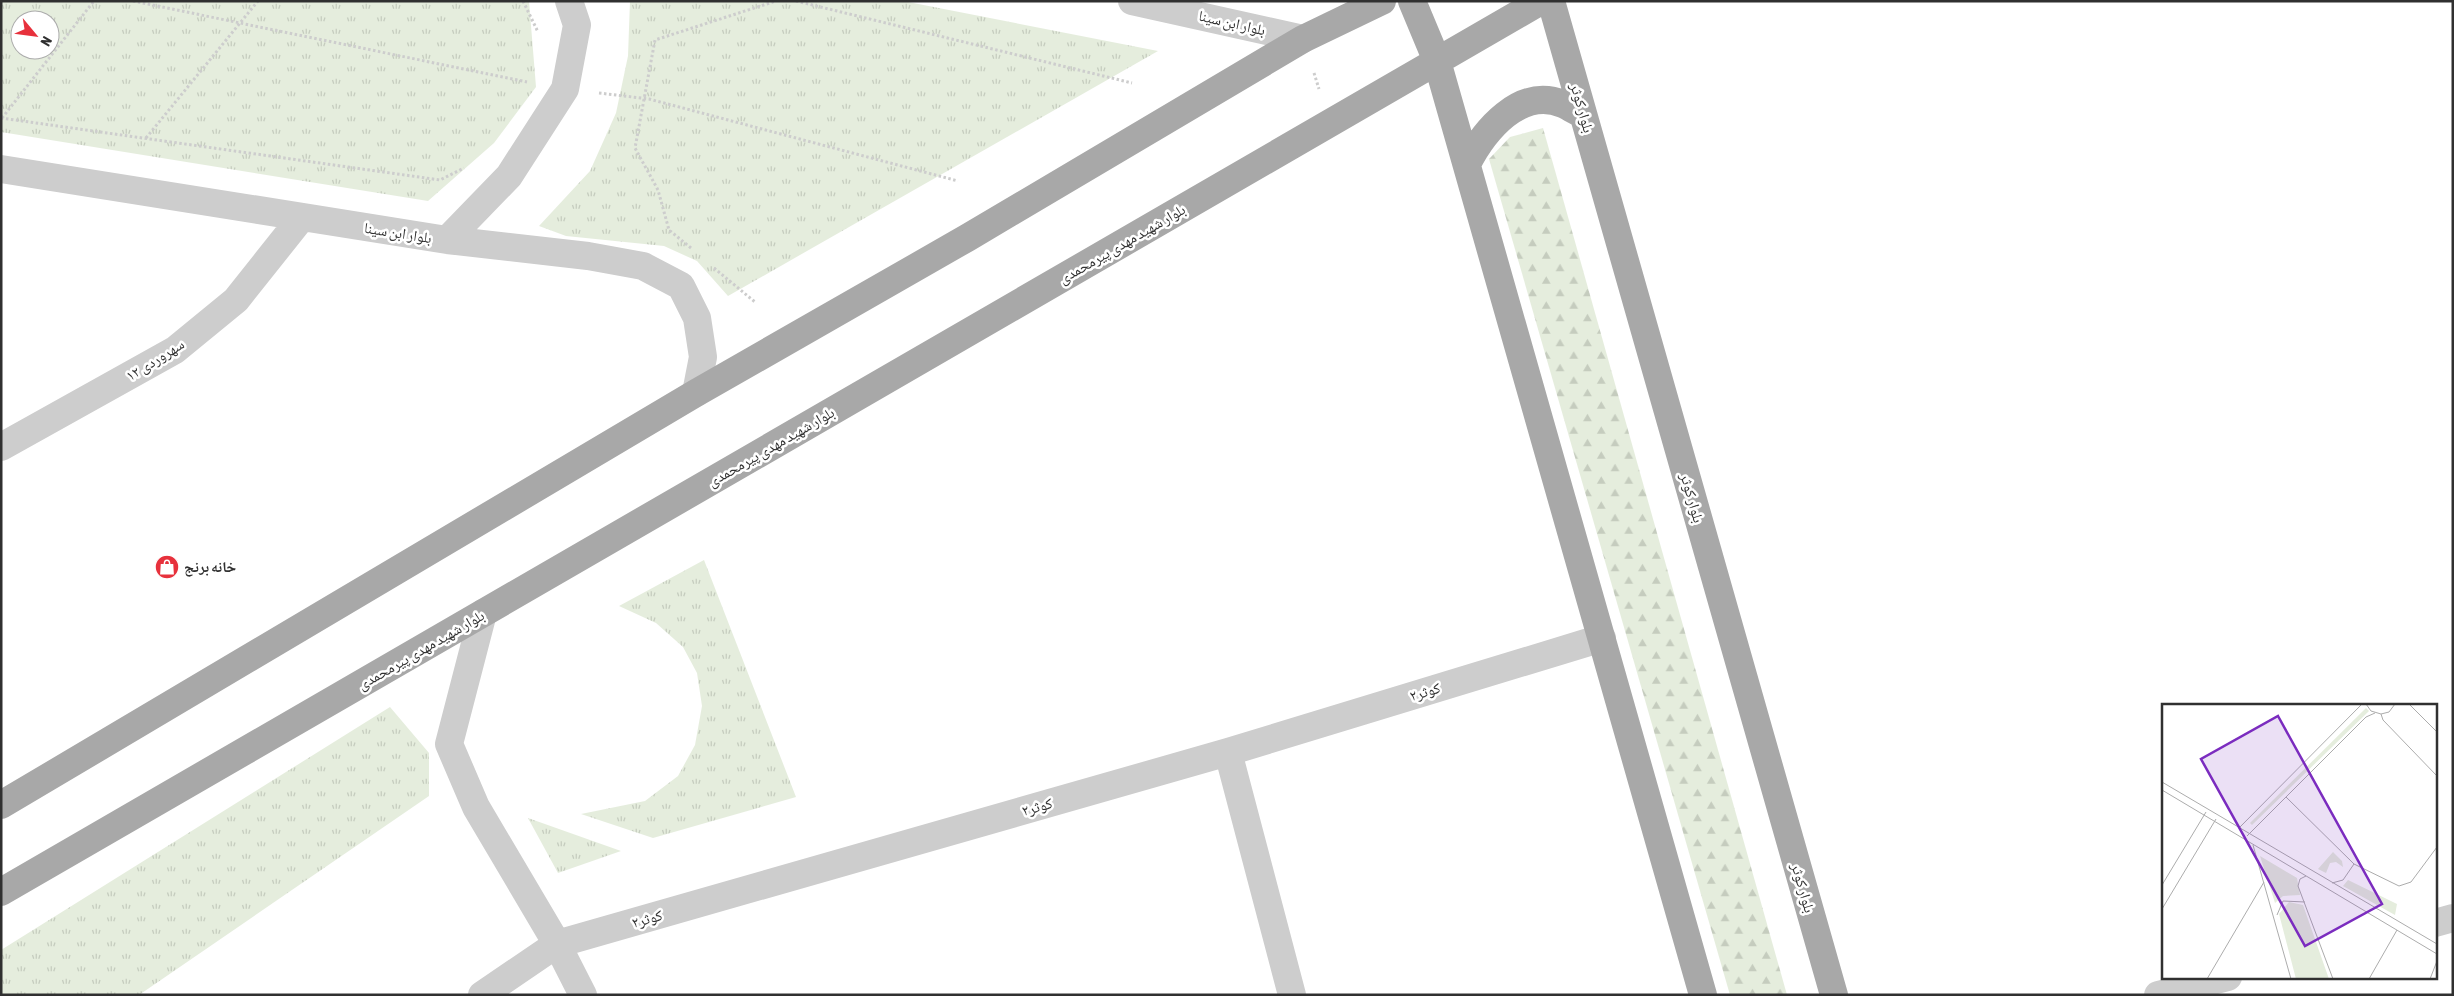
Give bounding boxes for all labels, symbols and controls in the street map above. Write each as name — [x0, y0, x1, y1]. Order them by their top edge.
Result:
street label: بلوار ابن سینا — [1197, 7, 1267, 40]
north arrow — [10, 10, 60, 60]
text: N — [37, 34, 55, 49]
street label: بلوار کوثر — [1566, 80, 1598, 135]
street label: بلوار شهید مهدی پیرمحمدی — [1055, 200, 1189, 289]
street label: بلوار ابن سینا — [363, 219, 433, 248]
street label: سهروردی ۱۲ — [122, 335, 188, 386]
street label: بلوار شهید مهدی پیرمحمدی — [704, 403, 838, 492]
street label: بلوار کوثر — [1676, 470, 1708, 525]
shop icon: خانه برنج — [154, 554, 180, 580]
place label: خانه برنج — [184, 558, 237, 577]
street label: بلوار شهید مهدی پیرمحمدی — [354, 606, 488, 695]
street label: کوثر۲ — [1407, 679, 1443, 705]
inset map — [2162, 704, 2436, 978]
street label: کوثر۲ — [1020, 794, 1054, 820]
street label: بلوار کوثر — [1787, 860, 1819, 915]
street label: کوثر۲ — [630, 906, 664, 932]

